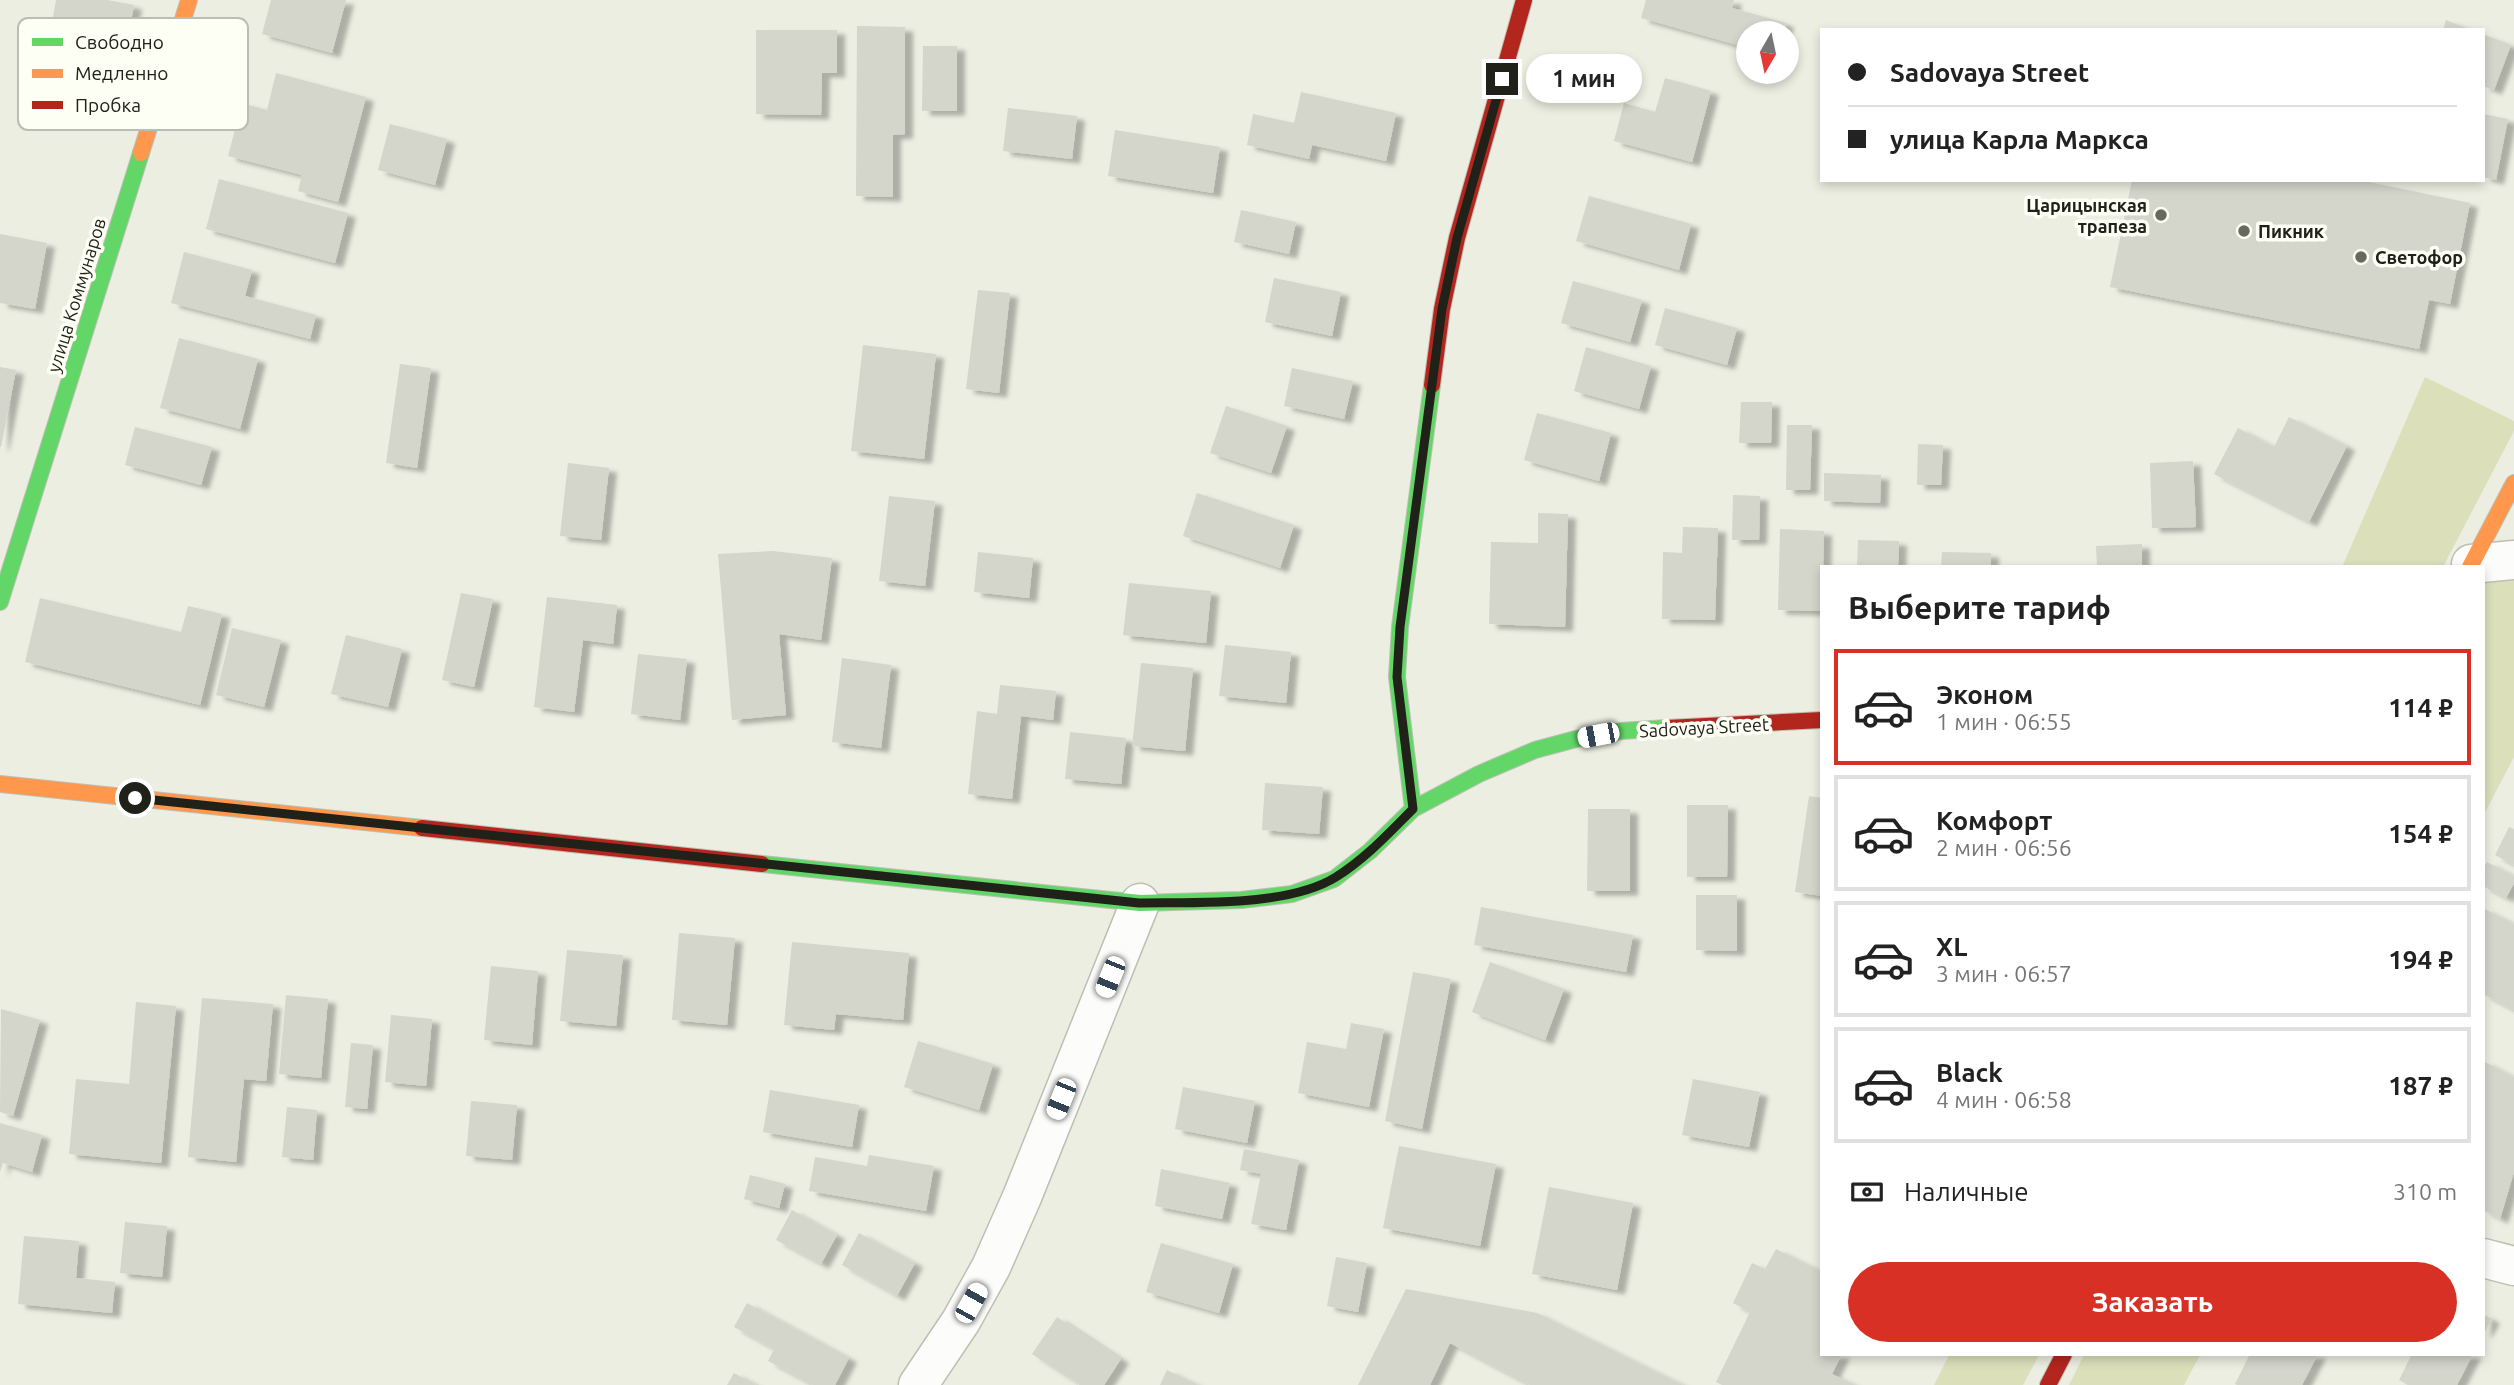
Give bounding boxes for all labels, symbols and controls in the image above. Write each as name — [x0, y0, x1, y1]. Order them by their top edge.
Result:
legend — [18, 18, 248, 130]
north arrow — [1736, 21, 1799, 84]
map controls — [1736, 21, 1799, 84]
text: Свободно — [75, 31, 164, 53]
callout: 1 мин — [1526, 55, 1642, 104]
text: Sadovaya Street — [1890, 58, 2089, 87]
text: Медленно — [75, 62, 168, 84]
route end — [1486, 63, 1518, 95]
text: 1 мин — [1552, 66, 1616, 91]
text: Пробка — [75, 94, 141, 116]
text: улица Карла Маркса — [1890, 125, 2149, 154]
place label: Царицынская трапеза — [2026, 195, 2147, 236]
marker: Царицынская трапеза — [2153, 207, 2169, 223]
street label: улица Коммунаров — [43, 215, 109, 375]
place label: Пикник — [2258, 221, 2325, 241]
marker: Пикник — [2236, 223, 2252, 239]
place label: Светофор — [2375, 247, 2463, 267]
marker: Светофор — [2353, 249, 2369, 265]
text: Выберите тариф — [1848, 589, 2111, 625]
icon: car — [1852, 676, 1915, 739]
text: Эконом — [1936, 680, 2033, 709]
text: 114 ₽ — [2388, 693, 2453, 722]
text: 1 мин · 06:55 — [1936, 709, 2072, 734]
street label: Sadovaya Street — [1639, 714, 1769, 740]
car — [1576, 721, 1621, 749]
route start — [119, 782, 151, 814]
icon: car — [1852, 802, 1915, 865]
text: Комфорт — [1936, 806, 2052, 835]
text: 154 ₽ — [2388, 819, 2453, 848]
text: 2 мин · 06:56 — [1936, 835, 2072, 860]
icon: car — [1852, 928, 1915, 991]
text: XL — [1936, 932, 1967, 961]
text: 194 ₽ — [2388, 945, 2453, 974]
car — [1093, 954, 1128, 1000]
text: 3 мин · 06:57 — [1936, 961, 2072, 986]
icon: car — [1852, 1054, 1915, 1117]
text: Black — [1936, 1058, 2003, 1087]
text: 187 ₽ — [2388, 1071, 2453, 1100]
car — [1044, 1076, 1079, 1122]
text: 4 мин · 06:58 — [1936, 1087, 2072, 1112]
icon: cash — [1848, 1173, 1886, 1211]
text: Наличные — [1904, 1177, 2029, 1206]
text: 310 m — [2393, 1179, 2457, 1204]
button: Заказать — [1848, 1262, 2457, 1342]
car — [952, 1280, 991, 1326]

